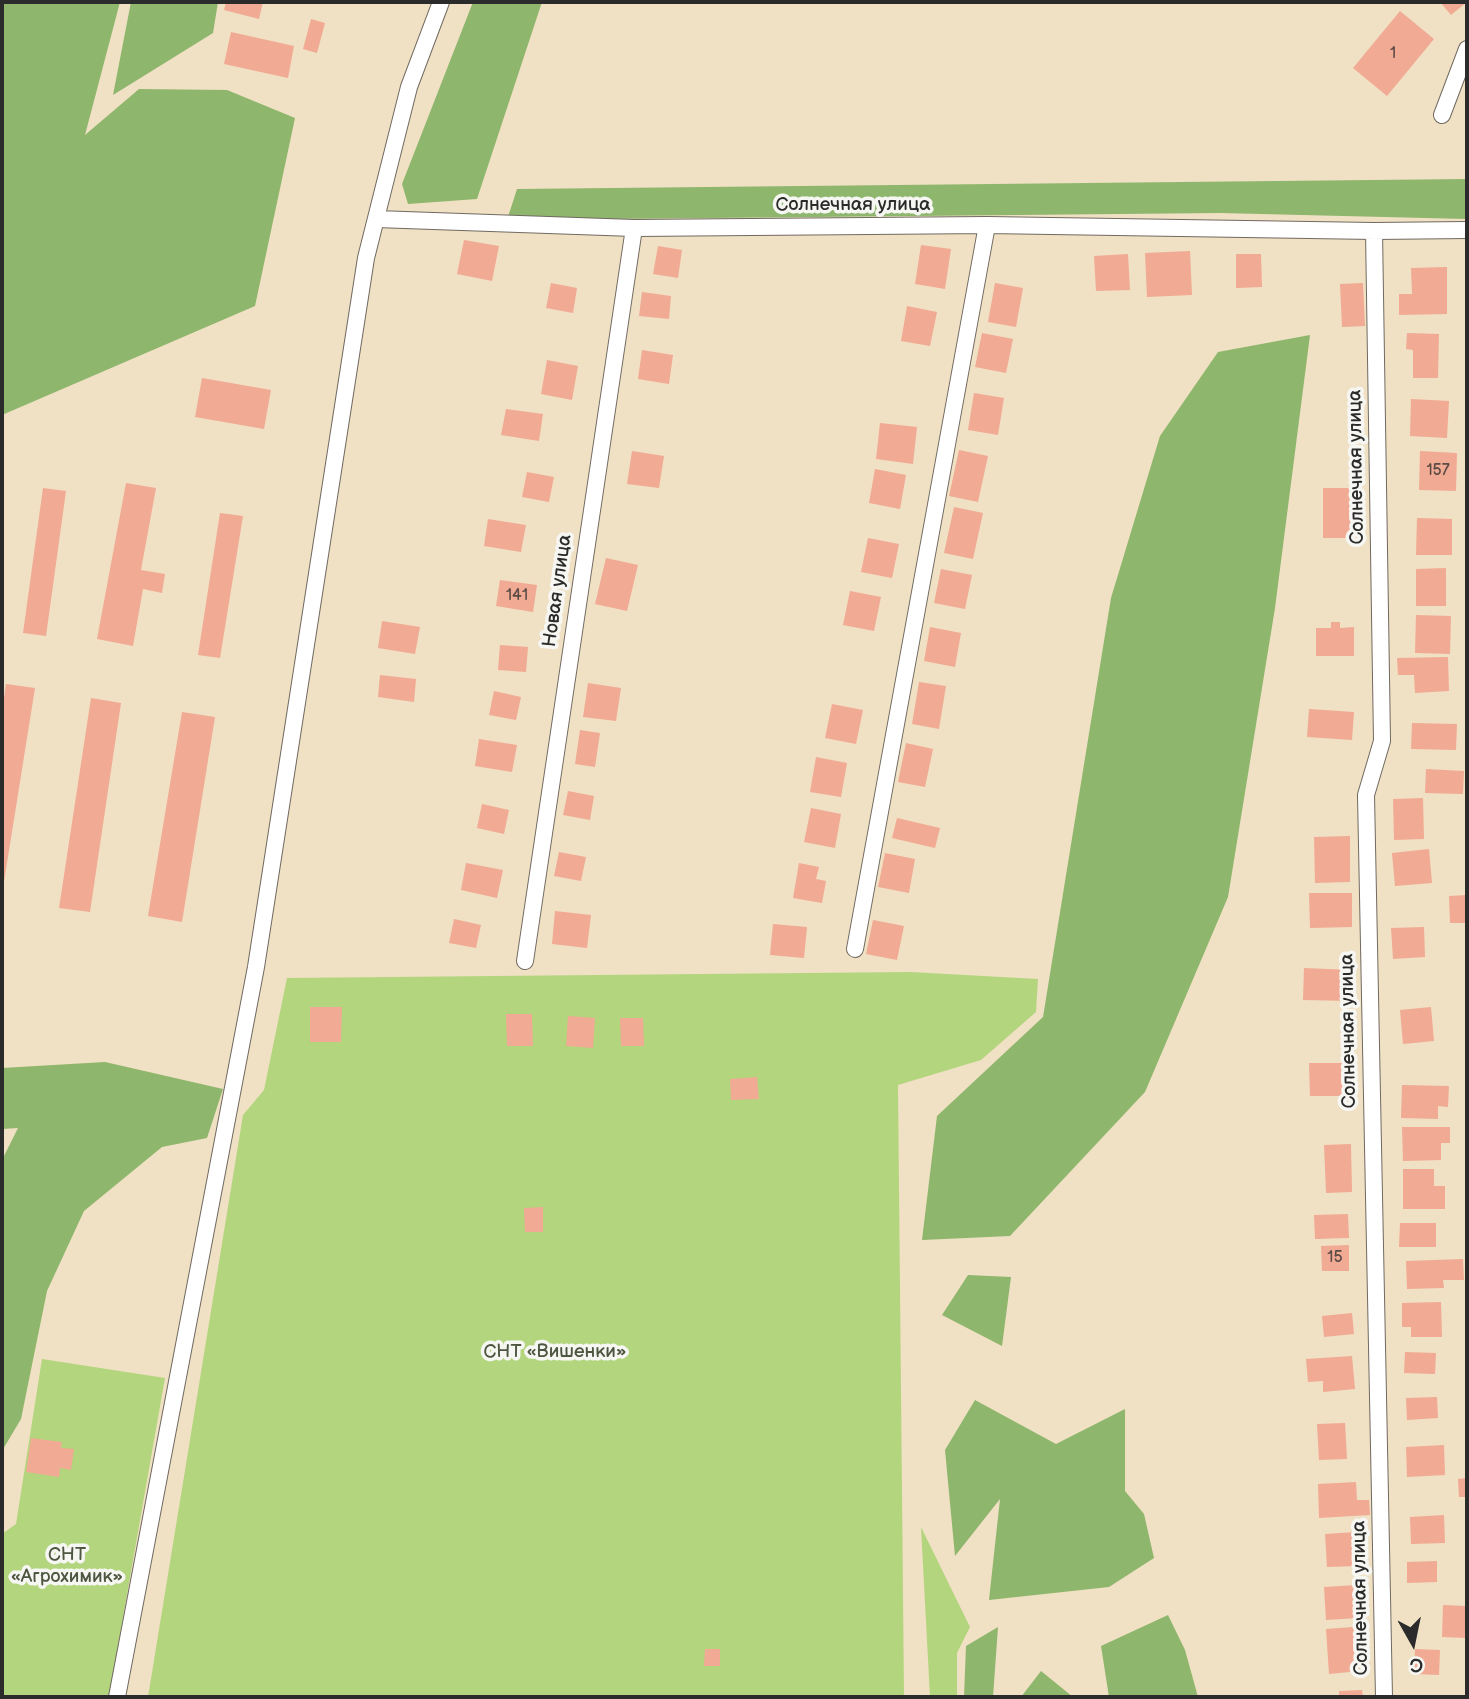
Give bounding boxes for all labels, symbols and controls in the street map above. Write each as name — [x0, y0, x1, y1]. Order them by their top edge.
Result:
house number: 1 — [1390, 44, 1396, 64]
street label: Солнечная улица — [776, 194, 930, 216]
street label: Солнечная улица — [1344, 389, 1370, 545]
house number: 157 — [1426, 461, 1450, 481]
street label: Новая улица — [539, 533, 577, 649]
house number: 141 — [506, 586, 528, 606]
street label: Солнечная улица — [1336, 953, 1362, 1109]
house number: 15 — [1327, 1248, 1343, 1268]
park label: СНТ «Вишенки» — [483, 1341, 627, 1363]
street label: Солнечная улица — [1348, 1520, 1374, 1676]
park label: СНТ «Агрохимик» — [11, 1544, 123, 1588]
north arrow — [1378, 1608, 1448, 1678]
text: С — [1408, 1652, 1425, 1677]

